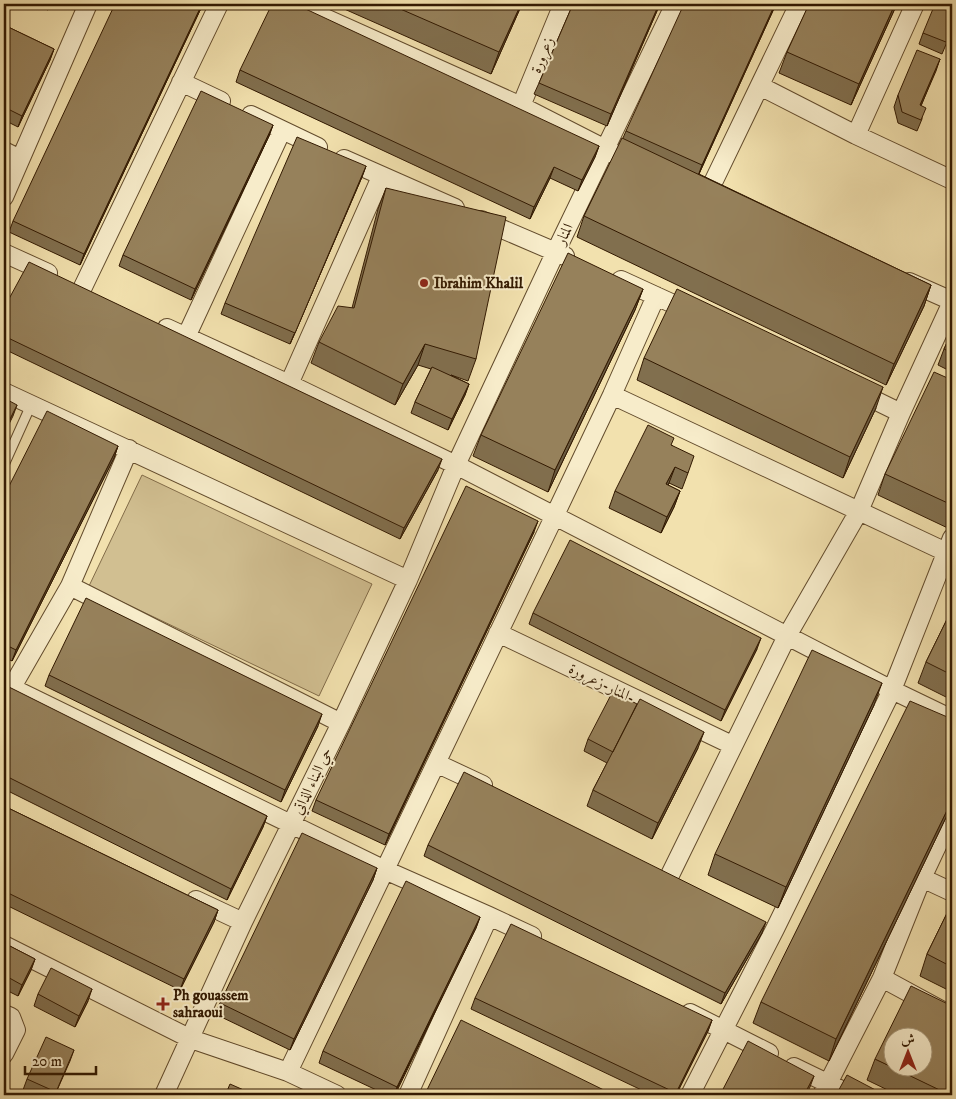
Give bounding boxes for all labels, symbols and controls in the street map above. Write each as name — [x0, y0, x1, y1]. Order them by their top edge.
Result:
street label: زعرورة — [527, 34, 559, 77]
street label: المنار — [550, 220, 578, 250]
place label: Ibrahim Khalil — [434, 274, 523, 293]
marker: Ibrahim Khalil — [418, 277, 430, 289]
street label: المنار-زعرورة- — [565, 659, 638, 709]
street label: حي البناء الذاتي — [288, 745, 339, 819]
place label: Ph gouassem sahraoui — [173, 986, 249, 1022]
marker: Ph gouassem sahraoui — [157, 998, 169, 1010]
north arrow — [884, 1026, 934, 1076]
text: ش — [901, 1031, 915, 1049]
scale bar — [25, 1044, 96, 1076]
text: 20 m — [32, 1052, 62, 1071]

